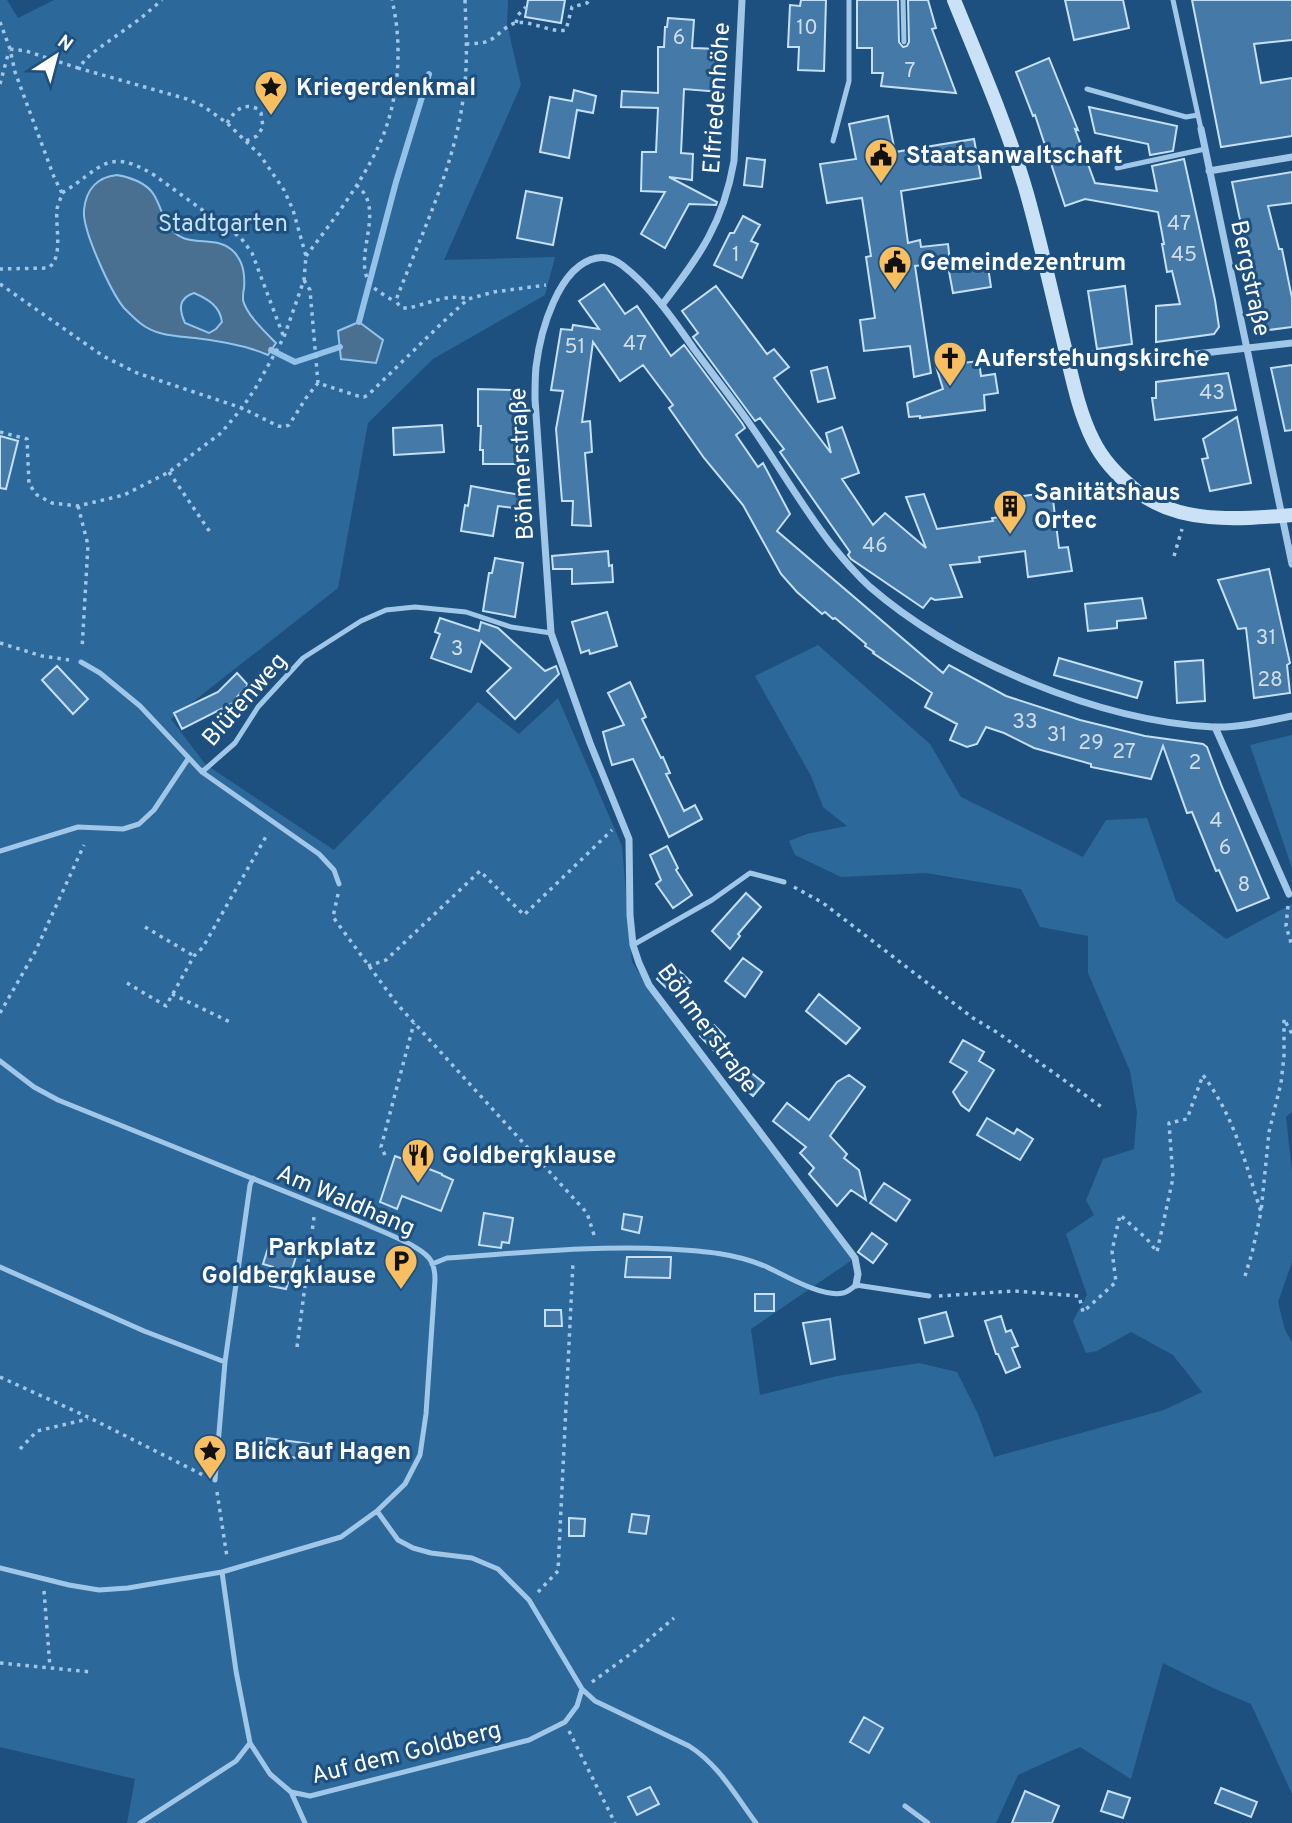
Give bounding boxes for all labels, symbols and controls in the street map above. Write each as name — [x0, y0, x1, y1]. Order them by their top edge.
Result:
house number: 10 — [796, 15, 818, 42]
north arrow — [21, 21, 91, 91]
street label: Elfriedenhöhe — [698, 21, 738, 175]
house number: 6 — [673, 25, 685, 52]
text: N — [52, 30, 77, 58]
house number: 7 — [905, 58, 916, 85]
place icon: Kriegerdenkmal — [252, 68, 290, 117]
place label: Kriegerdenkmal — [296, 74, 476, 104]
public building icon: Staatsanwaltschaft — [862, 136, 900, 185]
place label: Staatsanwaltschaft — [906, 142, 1123, 172]
park label: Stadtgarten — [158, 210, 288, 240]
house number: 47 — [1167, 211, 1191, 238]
street label: Bergstraße — [1222, 218, 1276, 339]
house number: 1 — [732, 242, 740, 269]
house number: 45 — [1171, 242, 1197, 269]
public building icon: Gemeindezentrum — [876, 243, 914, 292]
place label: Gemeindezentrum — [920, 249, 1126, 279]
house number: 47 — [623, 331, 647, 358]
house number: 51 — [565, 334, 585, 361]
church icon: Auferstehungskirche — [931, 339, 969, 388]
place label: Auferstehungskirche — [974, 345, 1210, 375]
house number: 43 — [1199, 380, 1225, 407]
street label: Böhmerstraße — [504, 387, 542, 541]
place label: Sanitätshaus Ortec — [1034, 479, 1181, 537]
building icon: Sanitätshaus Ortec — [991, 487, 1029, 536]
house number: 46 — [862, 533, 888, 560]
house number: 31 — [1256, 625, 1276, 652]
house number: 3 — [451, 636, 463, 663]
street label: Blütenweg — [197, 647, 294, 753]
house number: 28 — [1257, 667, 1283, 694]
house number: 33 — [1012, 709, 1038, 736]
house number: 31 — [1047, 722, 1067, 749]
house number: 29 — [1078, 730, 1104, 757]
house number: 27 — [1112, 739, 1136, 766]
house number: 2 — [1189, 750, 1201, 777]
house number: 4 — [1209, 808, 1223, 835]
house number: 6 — [1219, 835, 1231, 862]
house number: 8 — [1238, 872, 1250, 899]
street label: Böhmerstraße — [649, 959, 763, 1100]
restaurant icon: Goldbergklause — [399, 1136, 437, 1185]
place label: Goldbergklause — [442, 1142, 616, 1172]
street label: Am Waldhang — [271, 1159, 419, 1245]
place label: Parkplatz Goldbergklause — [202, 1234, 376, 1292]
parking icon: Parkplatz Goldbergklause — [382, 1242, 420, 1291]
place icon: Blick auf Hagen — [191, 1432, 229, 1481]
place label: Blick auf Hagen — [234, 1438, 411, 1468]
street label: Auf dem Goldberg — [308, 1716, 505, 1792]

